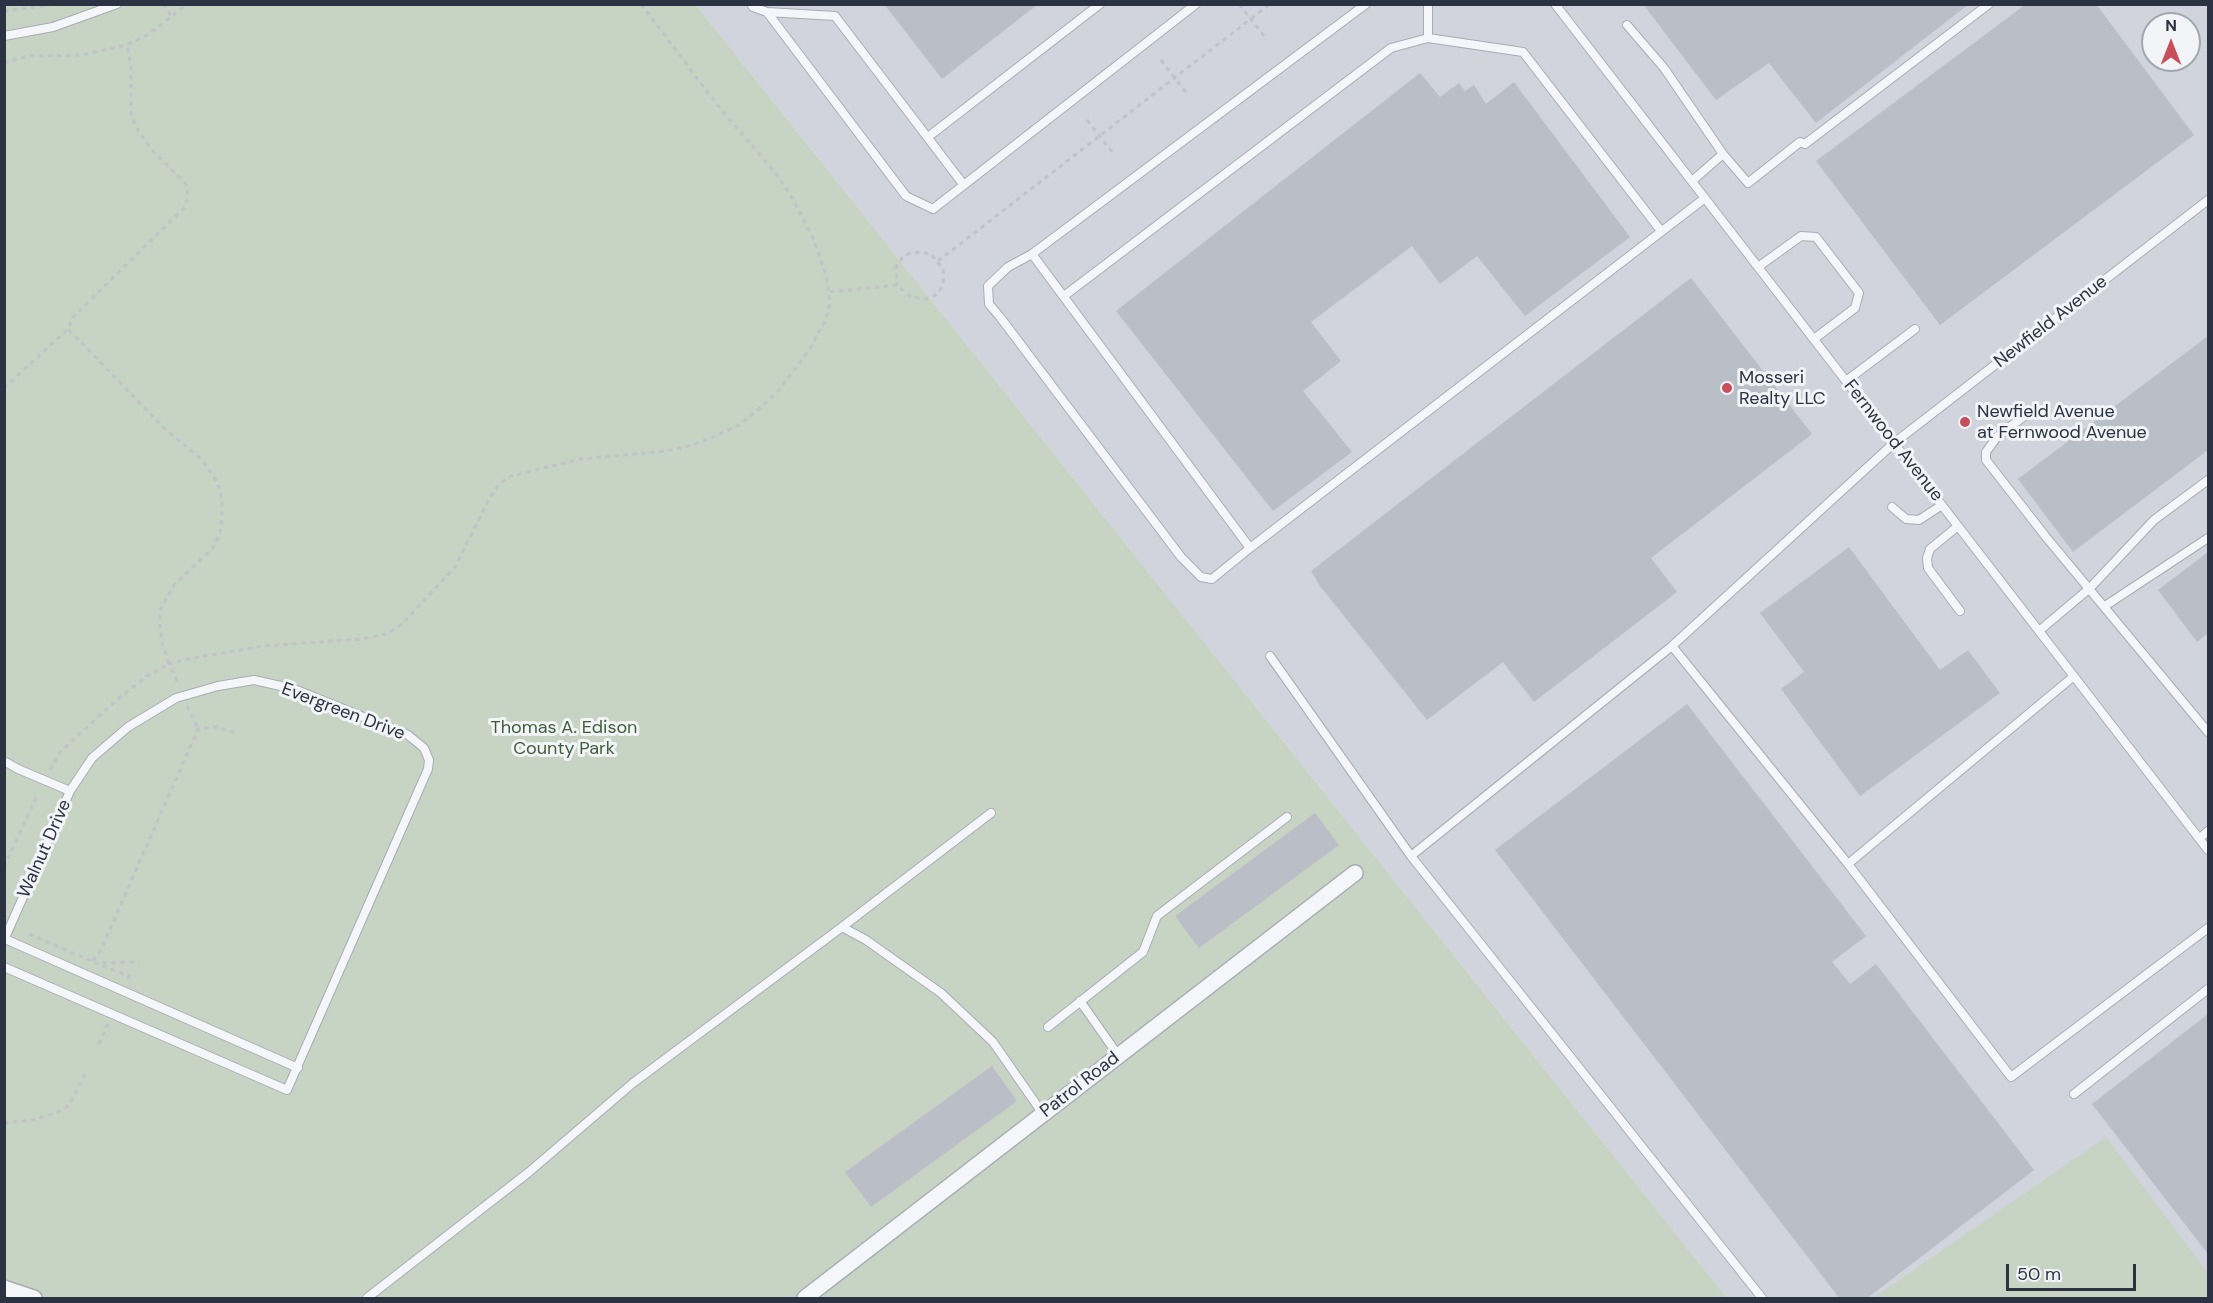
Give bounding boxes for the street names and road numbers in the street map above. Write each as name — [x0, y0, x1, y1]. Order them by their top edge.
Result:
street label: Newfield Avenue — [1990, 271, 2112, 373]
street label: Fernwood Avenue — [1839, 376, 1947, 506]
street label: Evergreen Drive — [278, 679, 408, 745]
street label: Walnut Drive — [14, 796, 76, 902]
street label: Patrol Road — [1036, 1047, 1124, 1123]

